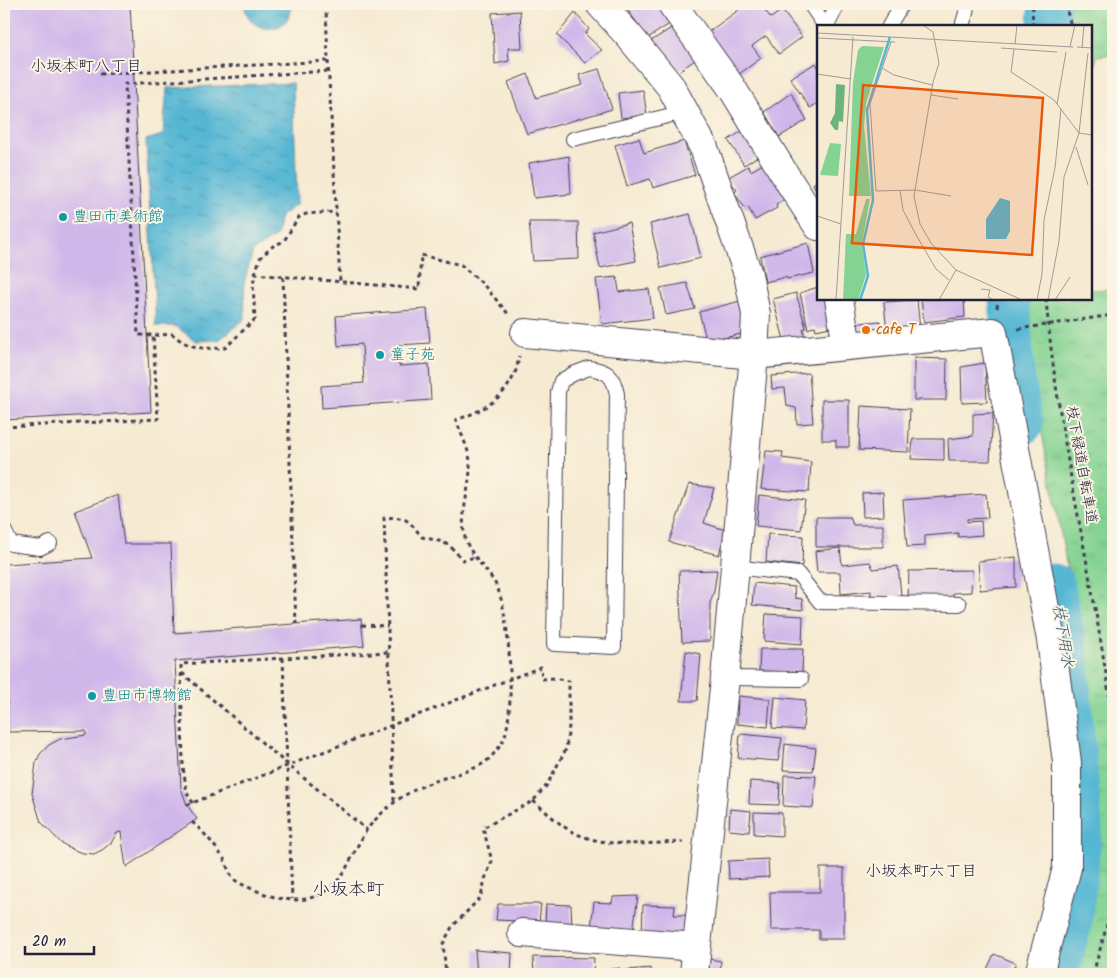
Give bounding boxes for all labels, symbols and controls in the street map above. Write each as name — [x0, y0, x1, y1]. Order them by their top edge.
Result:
inset map — [817, 25, 1092, 300]
district label: 小坂本町八丁目 — [30, 54, 142, 79]
place label: 豊田市美術館 — [73, 205, 163, 229]
marker: 豊田市美術館 — [57, 211, 69, 223]
place label: cafe T — [876, 318, 918, 342]
marker: cafe T — [860, 324, 872, 336]
place label: 童子苑 — [390, 343, 435, 367]
marker: 童子苑 — [374, 349, 386, 361]
street label: 枝下緑道自転車道 — [1059, 404, 1103, 526]
water label: 枝下用水 — [1046, 602, 1080, 670]
place label: 豊田市博物館 — [102, 684, 192, 708]
marker: 豊田市博物館 — [86, 690, 98, 702]
district label: 小坂本町六丁目 — [865, 859, 977, 884]
district label: 小坂本町 — [312, 876, 384, 905]
scale bar — [25, 923, 94, 955]
text: 20 m — [32, 930, 66, 954]

